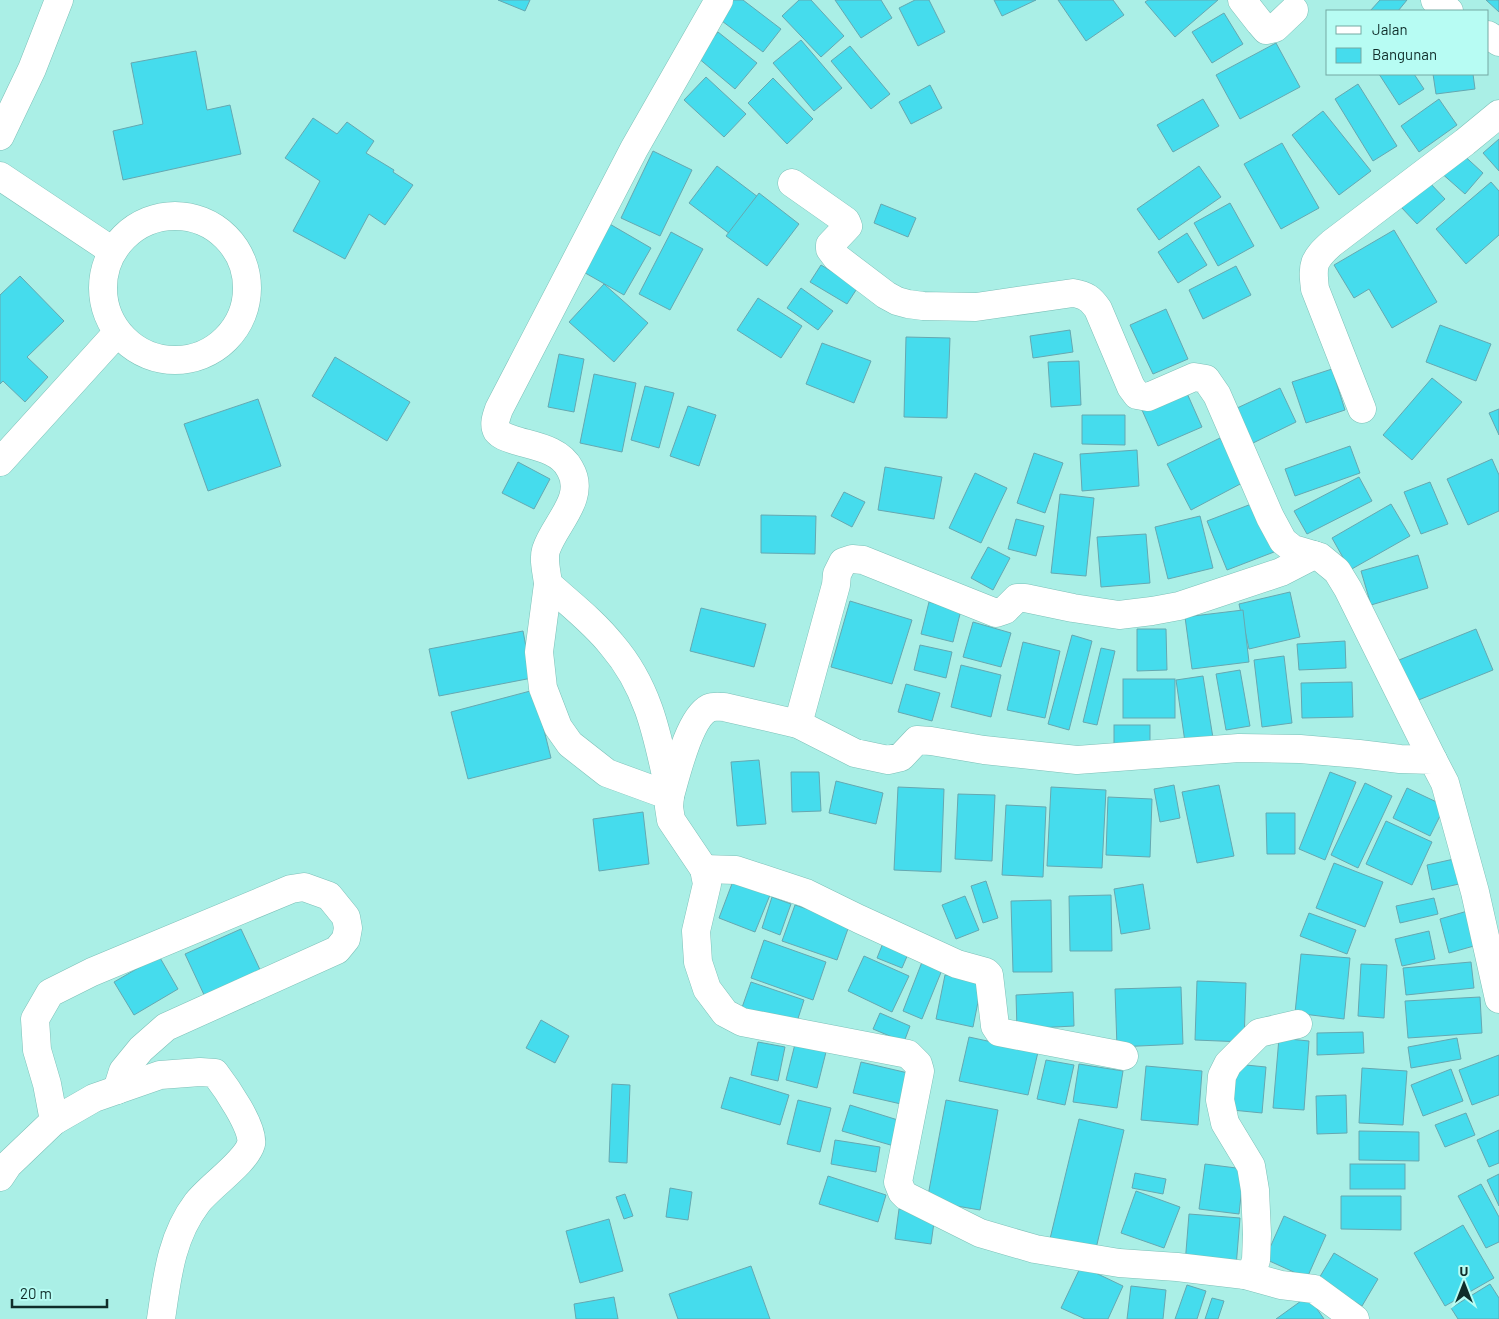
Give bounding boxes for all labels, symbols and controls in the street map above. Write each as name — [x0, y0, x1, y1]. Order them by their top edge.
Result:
legend — [1326, 10, 1489, 75]
text: Jalan — [1372, 20, 1408, 38]
text: Bangunan — [1372, 45, 1437, 63]
north arrow — [1439, 1259, 1489, 1309]
text: U — [1460, 1262, 1469, 1279]
scale bar — [12, 1276, 108, 1308]
text: 20 m — [20, 1284, 52, 1302]

